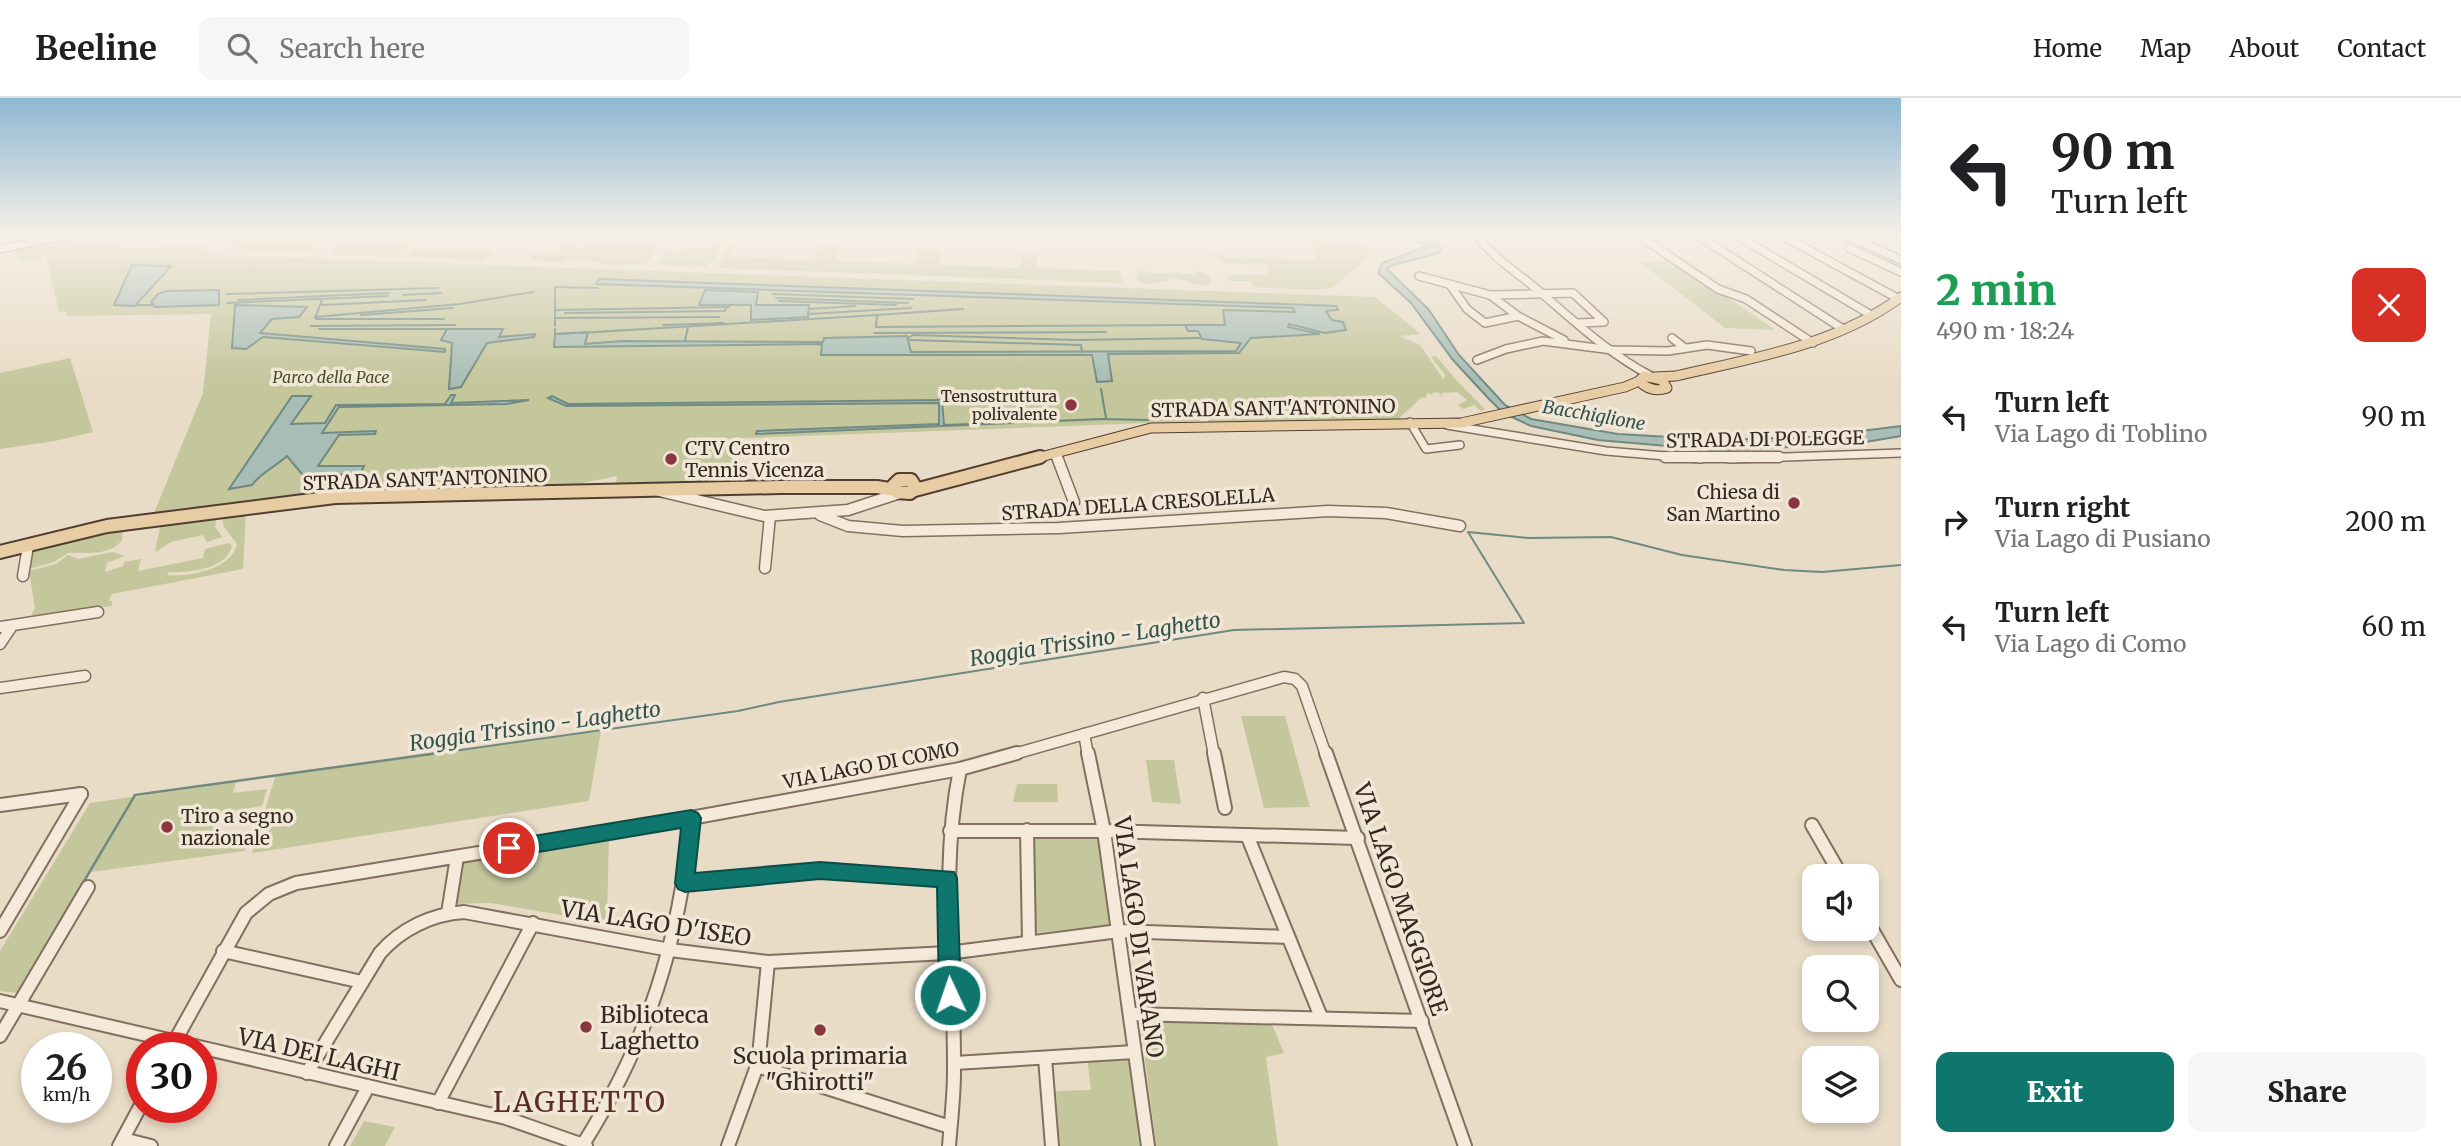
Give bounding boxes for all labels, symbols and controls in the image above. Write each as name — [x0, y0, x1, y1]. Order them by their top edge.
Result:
search box — [199, 17, 689, 80]
text: Beeline — [35, 28, 157, 69]
icon: search — [223, 29, 261, 67]
text: Search here — [279, 32, 425, 65]
text: Home — [2033, 33, 2102, 64]
text: Map — [2140, 33, 2191, 64]
text: About — [2229, 33, 2299, 64]
text: Contact — [2337, 33, 2426, 64]
text: 90 m — [2051, 121, 2175, 182]
icon: left — [1936, 126, 2027, 217]
text: Turn left — [2051, 182, 2188, 222]
text: 2 min — [1936, 264, 2056, 316]
button: close — [2352, 268, 2426, 342]
text: 490 m · 18:24 — [1936, 316, 2074, 345]
park label: Parco della Pace — [273, 367, 389, 387]
place label: Tensostruttura polivalente — [941, 386, 1057, 424]
text: Turn left — [1995, 386, 2109, 419]
street label: STRADA SANT'ANTONINO — [1150, 394, 1396, 422]
water label: Bacchiglione — [1541, 395, 1647, 435]
marker: Tensostruttura polivalente — [1063, 397, 1079, 413]
icon: left — [1936, 398, 1974, 436]
text: 90 m — [2362, 400, 2426, 433]
text: Via Lago di Toblino — [1995, 419, 2207, 448]
street label: STRADA DI POLEGGE — [1666, 425, 1864, 453]
place label: CTV Centro Tennis Vicenza — [685, 436, 824, 482]
marker: CTV Centro Tennis Vicenza — [663, 451, 679, 467]
street label: STRADA SANT'ANTONINO — [302, 463, 548, 495]
place label: Chiesa di San Martino — [1666, 480, 1780, 526]
street label: STRADA DELLA CRESOLELLA — [1000, 482, 1276, 526]
text: Turn right — [1995, 491, 2130, 524]
marker: Chiesa di San Martino — [1786, 495, 1802, 511]
icon: right — [1936, 503, 1974, 541]
text: 200 m — [2345, 505, 2426, 538]
text: Via Lago di Pusiano — [1995, 524, 2211, 553]
text: Turn left — [1995, 596, 2109, 629]
water label: Roggia Trissino - Laghetto — [968, 606, 1222, 672]
icon: left — [1936, 608, 1974, 646]
text: 60 m — [2362, 610, 2426, 643]
text: Via Lago di Como — [1995, 629, 2186, 658]
water label: Roggia Trissino - Laghetto — [408, 695, 663, 757]
street label: VIA LAGO DI COMO — [780, 736, 961, 794]
street label: VIA LAGO MAGGIORE — [1347, 778, 1455, 1019]
place label: Tiro a segno nazionale — [181, 804, 294, 850]
street label: VIA LAGO DI VARANO — [1108, 814, 1170, 1059]
pin — [479, 818, 539, 878]
marker: Tiro a segno nazionale — [159, 819, 175, 835]
icon: arrive — [490, 829, 528, 867]
map controls — [1802, 864, 1879, 1123]
button: sound — [1802, 864, 1879, 941]
street label: VIA LAGO D'ISEO — [558, 893, 753, 952]
button: search — [1802, 955, 1879, 1032]
position arrow — [913, 958, 987, 1032]
place label: Biblioteca Laghetto — [600, 1000, 709, 1055]
marker: Biblioteca Laghetto — [578, 1019, 594, 1035]
street label: VIA DEI LAGHI — [234, 1021, 403, 1087]
marker: Scuola primaria "Ghirotti" — [812, 1022, 828, 1038]
speed limit sign: 30 — [126, 1032, 217, 1123]
place label: Scuola primaria "Ghirotti" — [732, 1041, 908, 1096]
text: 26 — [46, 1046, 87, 1090]
button: layers — [1802, 1046, 1879, 1123]
button: Exit — [1936, 1052, 2174, 1132]
button: Share — [2188, 1052, 2426, 1132]
text: km/h — [43, 1083, 90, 1106]
district label: LAGHETTO — [493, 1084, 667, 1120]

